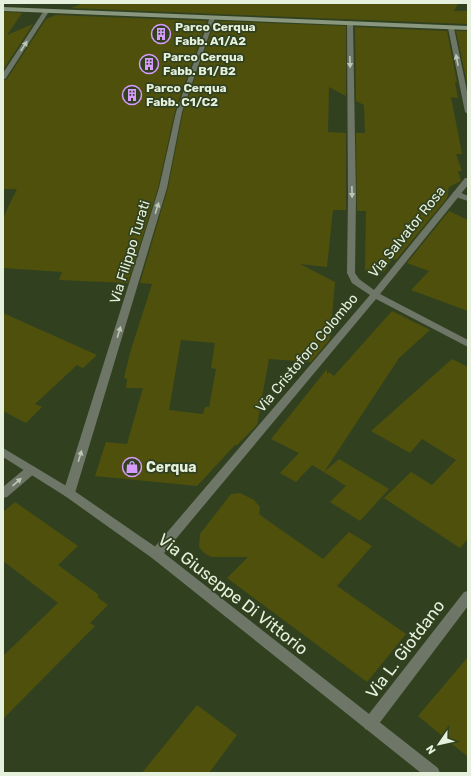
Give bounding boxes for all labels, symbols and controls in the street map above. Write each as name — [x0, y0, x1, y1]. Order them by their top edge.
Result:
place label: Parco Cerqua Fabb. A1/A2 — [175, 20, 256, 48]
building icon: Parco Cerqua Fabb. A1/A2 — [150, 23, 172, 45]
one-way arrow — [20, 41, 28, 51]
place label: Parco Cerqua Fabb. B1/B2 — [163, 50, 244, 78]
building icon: Parco Cerqua Fabb. B1/B2 — [138, 53, 160, 75]
one-way arrow — [454, 54, 460, 66]
one-way arrow — [347, 56, 354, 68]
place label: Parco Cerqua Fabb. C1/C2 — [146, 81, 227, 109]
building icon: Parco Cerqua Fabb. C1/C2 — [121, 84, 143, 106]
street label: Via Salvator Rosa — [365, 183, 449, 281]
one-way arrow — [349, 186, 355, 199]
street label: Via Filippo Turati — [106, 198, 154, 306]
one-way arrow — [154, 201, 160, 213]
street label: Via Cristoforo Colombo — [252, 290, 362, 416]
one-way arrow — [116, 325, 122, 337]
one-way arrow — [77, 449, 83, 461]
shop icon: Cerqua — [121, 456, 143, 478]
place label: Cerqua — [146, 459, 197, 476]
one-way arrow — [12, 477, 22, 486]
street label: Via Giuseppe Di Vittorio — [154, 529, 312, 659]
street label: Via L. Giotdano — [361, 596, 449, 702]
north arrow — [419, 724, 459, 764]
text: N — [423, 742, 439, 756]

